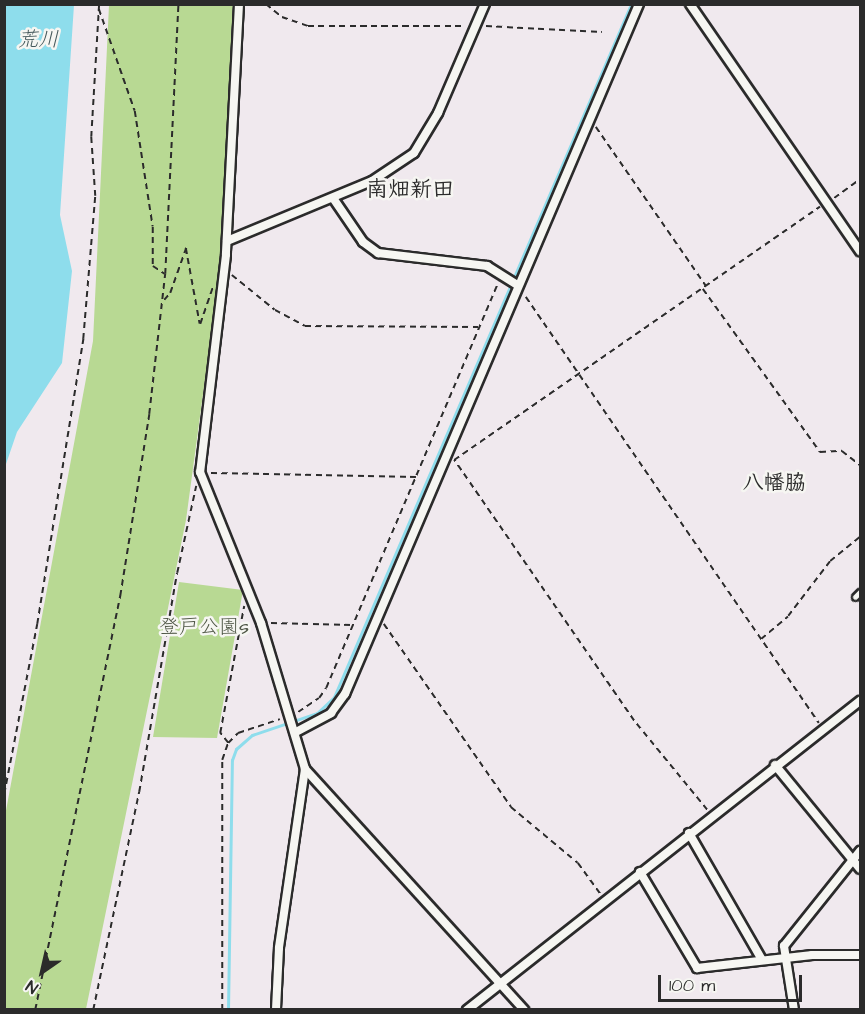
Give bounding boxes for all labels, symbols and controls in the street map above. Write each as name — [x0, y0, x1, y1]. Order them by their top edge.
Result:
water label: 荒川 — [17, 27, 59, 53]
district label: 南畑新田 — [366, 177, 454, 203]
district label: 八幡脇 — [743, 470, 805, 496]
park label: 登戸公園s — [159, 615, 249, 639]
north arrow — [12, 942, 72, 1002]
scale bar — [661, 963, 805, 1001]
text: 100 m — [669, 973, 715, 998]
text: N — [22, 975, 42, 999]

